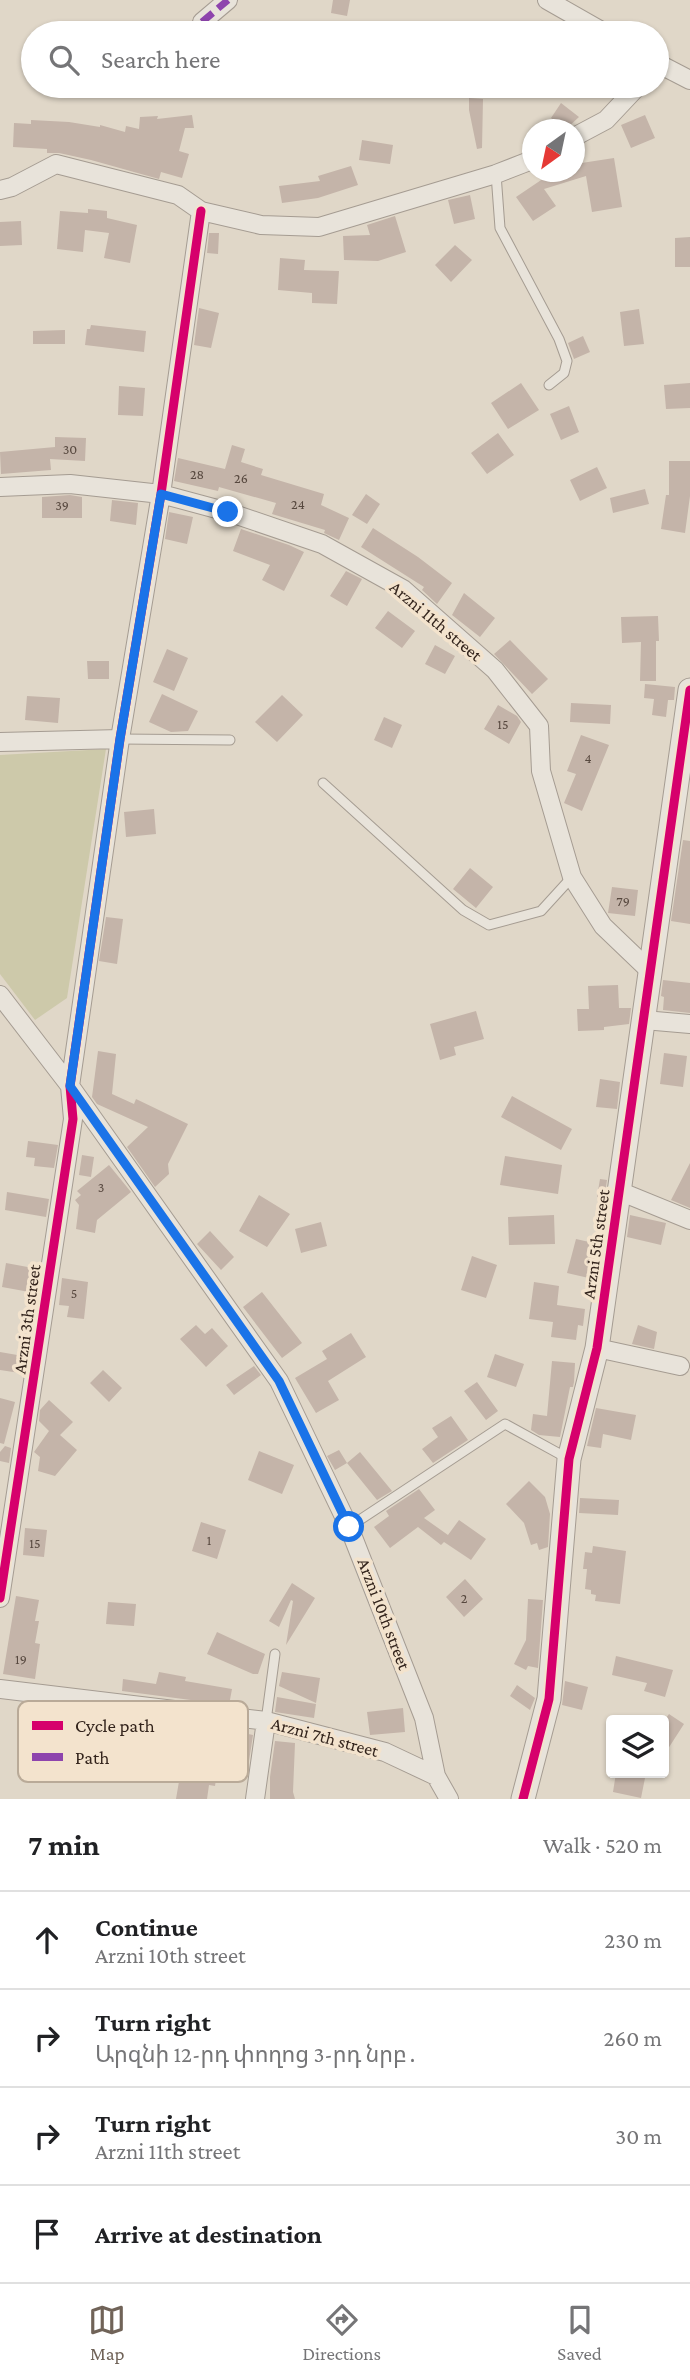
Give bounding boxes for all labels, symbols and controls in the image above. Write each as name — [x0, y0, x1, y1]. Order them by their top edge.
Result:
search box — [21, 21, 669, 98]
icon: search — [45, 41, 83, 79]
text: Search here — [101, 45, 220, 74]
north arrow — [522, 119, 585, 182]
house number: 30 — [63, 441, 77, 457]
house number: 28 — [190, 466, 204, 482]
house number: 26 — [234, 470, 248, 486]
route end — [212, 496, 243, 527]
house number: 24 — [291, 496, 305, 512]
house number: 39 — [55, 497, 69, 513]
street label: Arzni 11th street — [386, 577, 487, 666]
house number: 15 — [497, 716, 509, 732]
house number: 4 — [584, 750, 592, 766]
house number: 79 — [616, 893, 630, 909]
house number: 3 — [98, 1179, 104, 1195]
street label: Arzni 5th street — [578, 1187, 614, 1300]
street label: Arzni 3th street — [9, 1262, 45, 1375]
house number: 5 — [71, 1285, 77, 1301]
route start — [333, 1511, 364, 1542]
house number: 1 — [207, 1532, 212, 1548]
house number: 15 — [29, 1535, 41, 1551]
street label: Arzni 10th street — [354, 1555, 415, 1674]
house number: 2 — [461, 1590, 468, 1606]
house number: 19 — [15, 1651, 27, 1667]
legend — [18, 1701, 248, 1782]
street label: Arzni 7th street — [269, 1713, 382, 1761]
text: Cycle path — [75, 1715, 155, 1736]
map controls — [606, 1715, 669, 1778]
button: layers — [606, 1715, 669, 1778]
text: Path — [75, 1747, 110, 1768]
text: 7 min — [28, 1828, 100, 1861]
text: Walk · 520 m — [543, 1832, 662, 1858]
text: Continue — [95, 1913, 198, 1942]
icon: ahead — [28, 1921, 66, 1959]
text: 230 m — [604, 1927, 662, 1953]
text: Arzni 10th street — [95, 1942, 246, 1968]
text: Turn right — [95, 2008, 211, 2037]
icon: right — [28, 2019, 66, 2057]
text: 260 m — [604, 2025, 662, 2051]
text: Արզնի 12-րդ փողոց 3-րդ նրբ․ — [95, 2041, 418, 2067]
text: Turn right — [95, 2109, 211, 2138]
icon: right — [28, 2117, 66, 2155]
text: 30 m — [615, 2123, 662, 2149]
text: Arzni 11th street — [95, 2138, 240, 2164]
icon: arrive — [28, 2215, 66, 2253]
text: Arrive at destination — [95, 2220, 322, 2249]
tab: Map — [88, 2301, 126, 2364]
tab: Directions — [302, 2301, 381, 2364]
tab: Saved — [557, 2301, 602, 2364]

